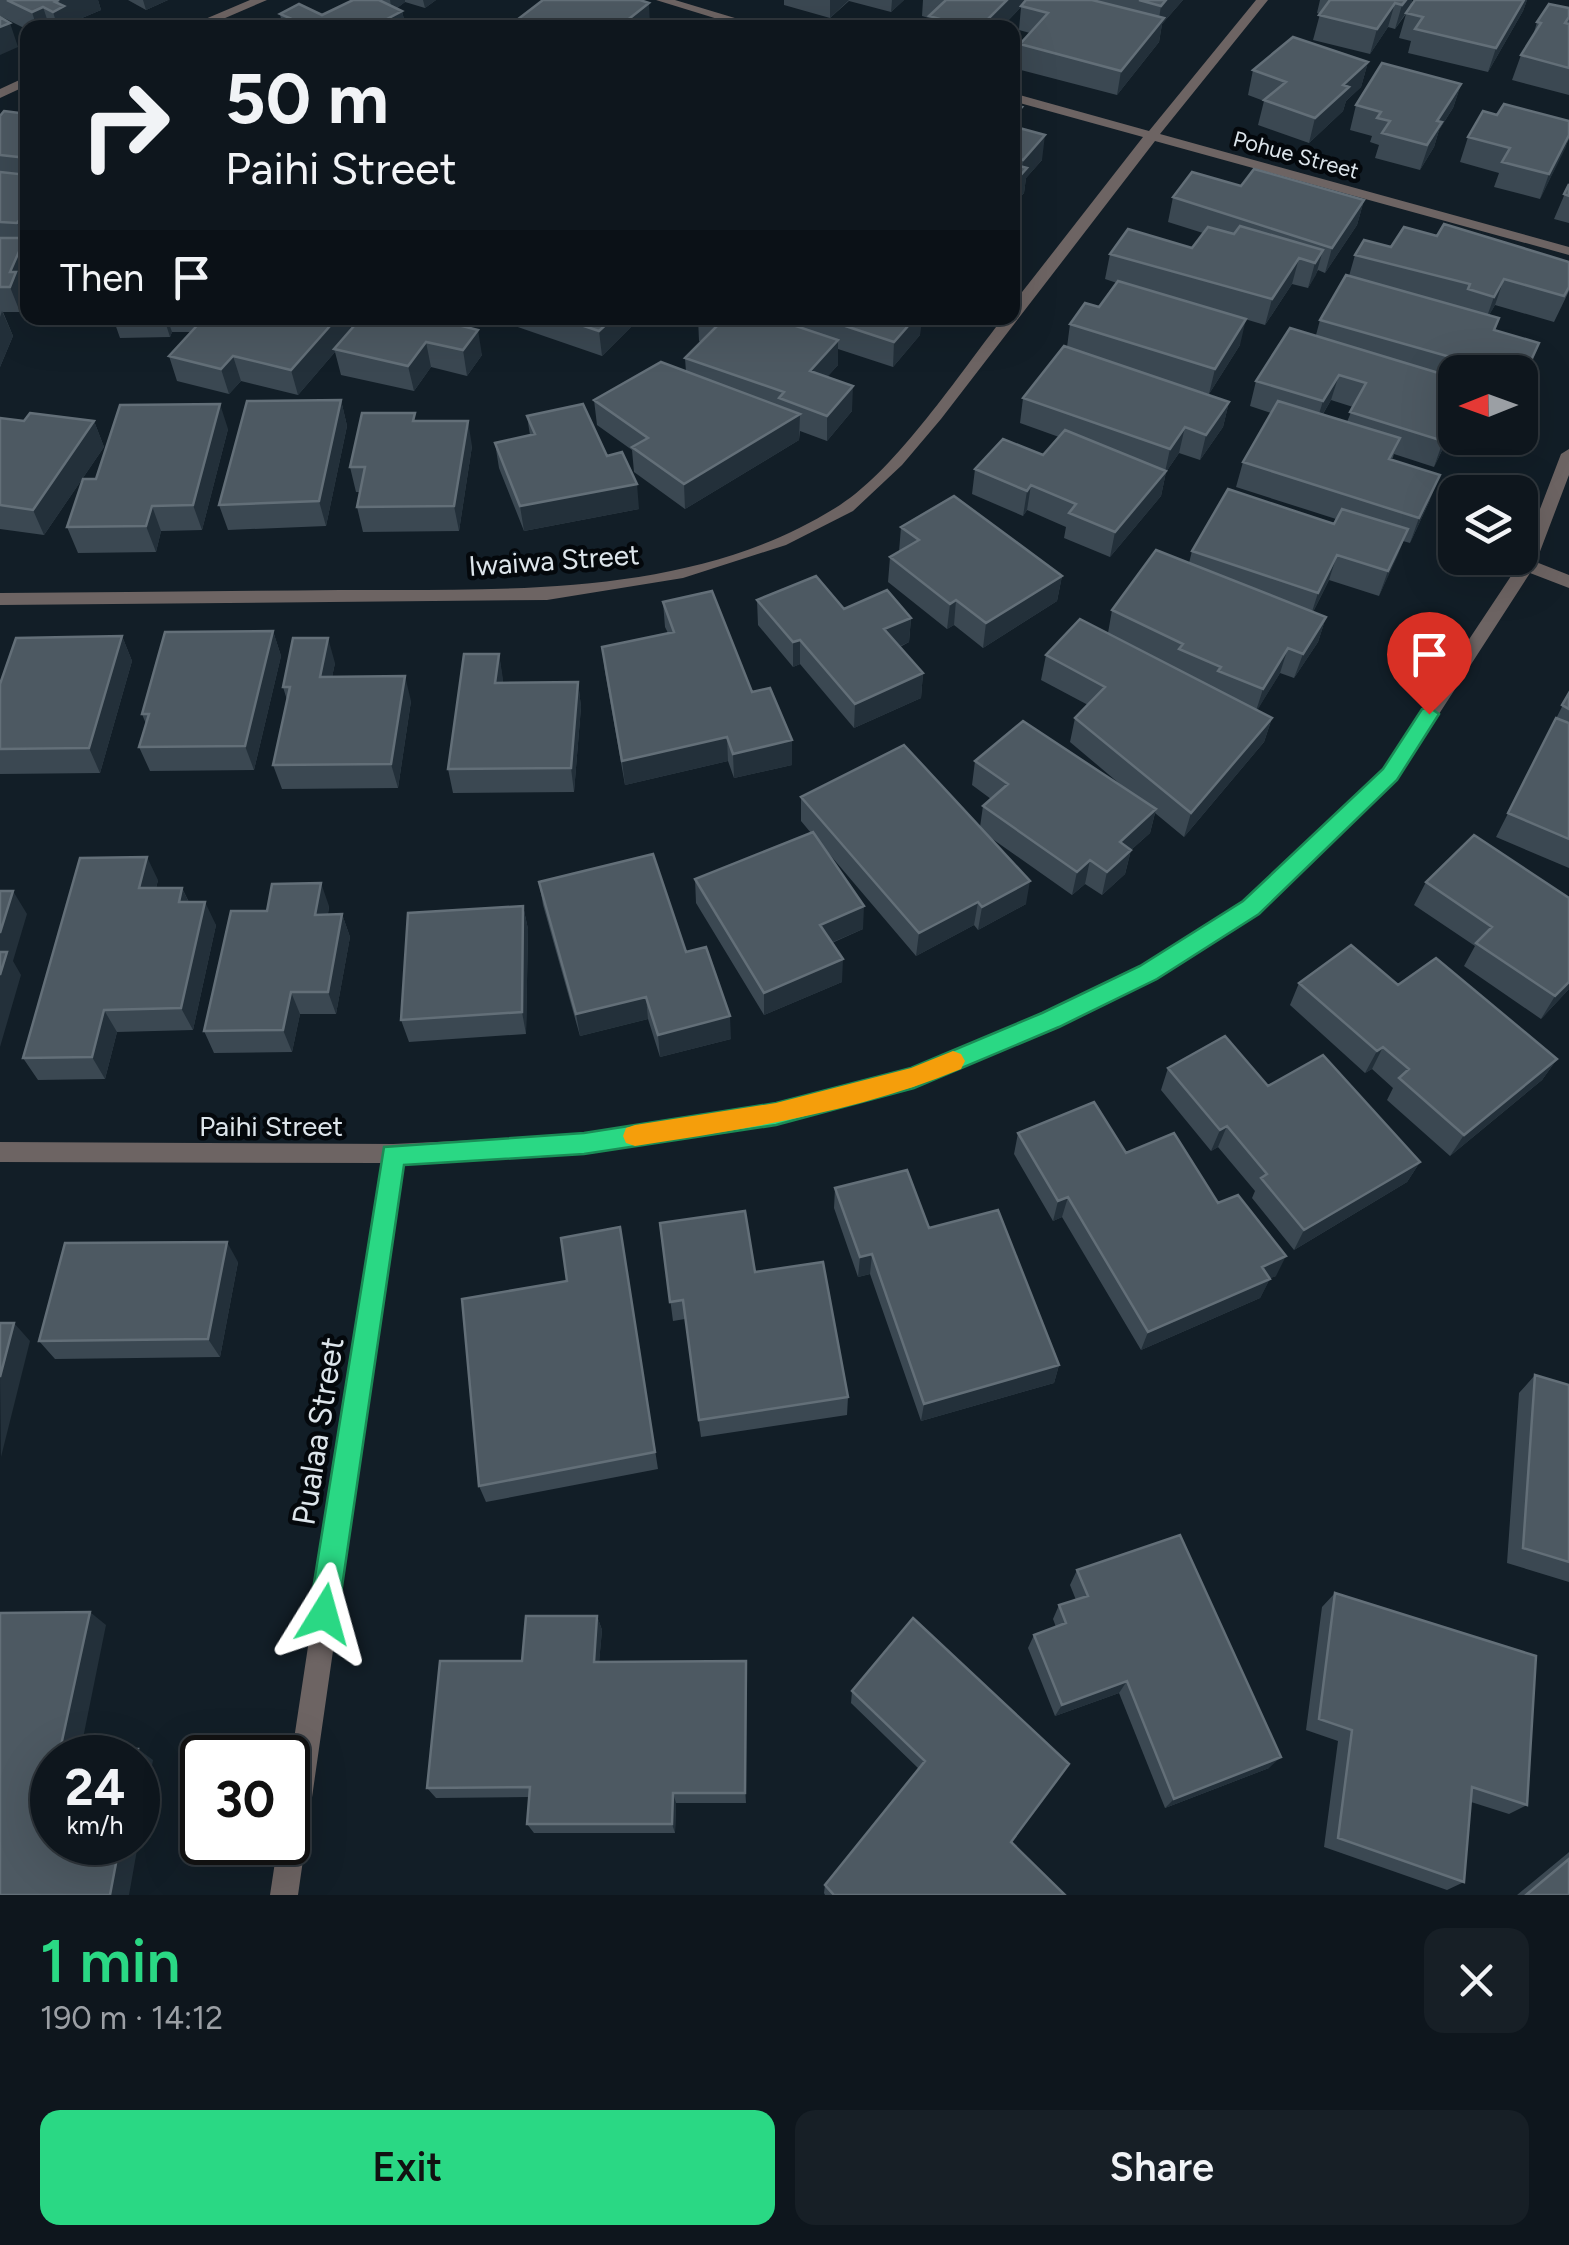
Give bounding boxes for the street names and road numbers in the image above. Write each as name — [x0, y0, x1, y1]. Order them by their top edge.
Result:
street label: Pohue Street — [1230, 125, 1362, 185]
street label: Iwaiwa Street — [467, 537, 641, 583]
street label: Paihi Street — [199, 1109, 343, 1143]
street label: Pualaa Street — [284, 1334, 352, 1528]

